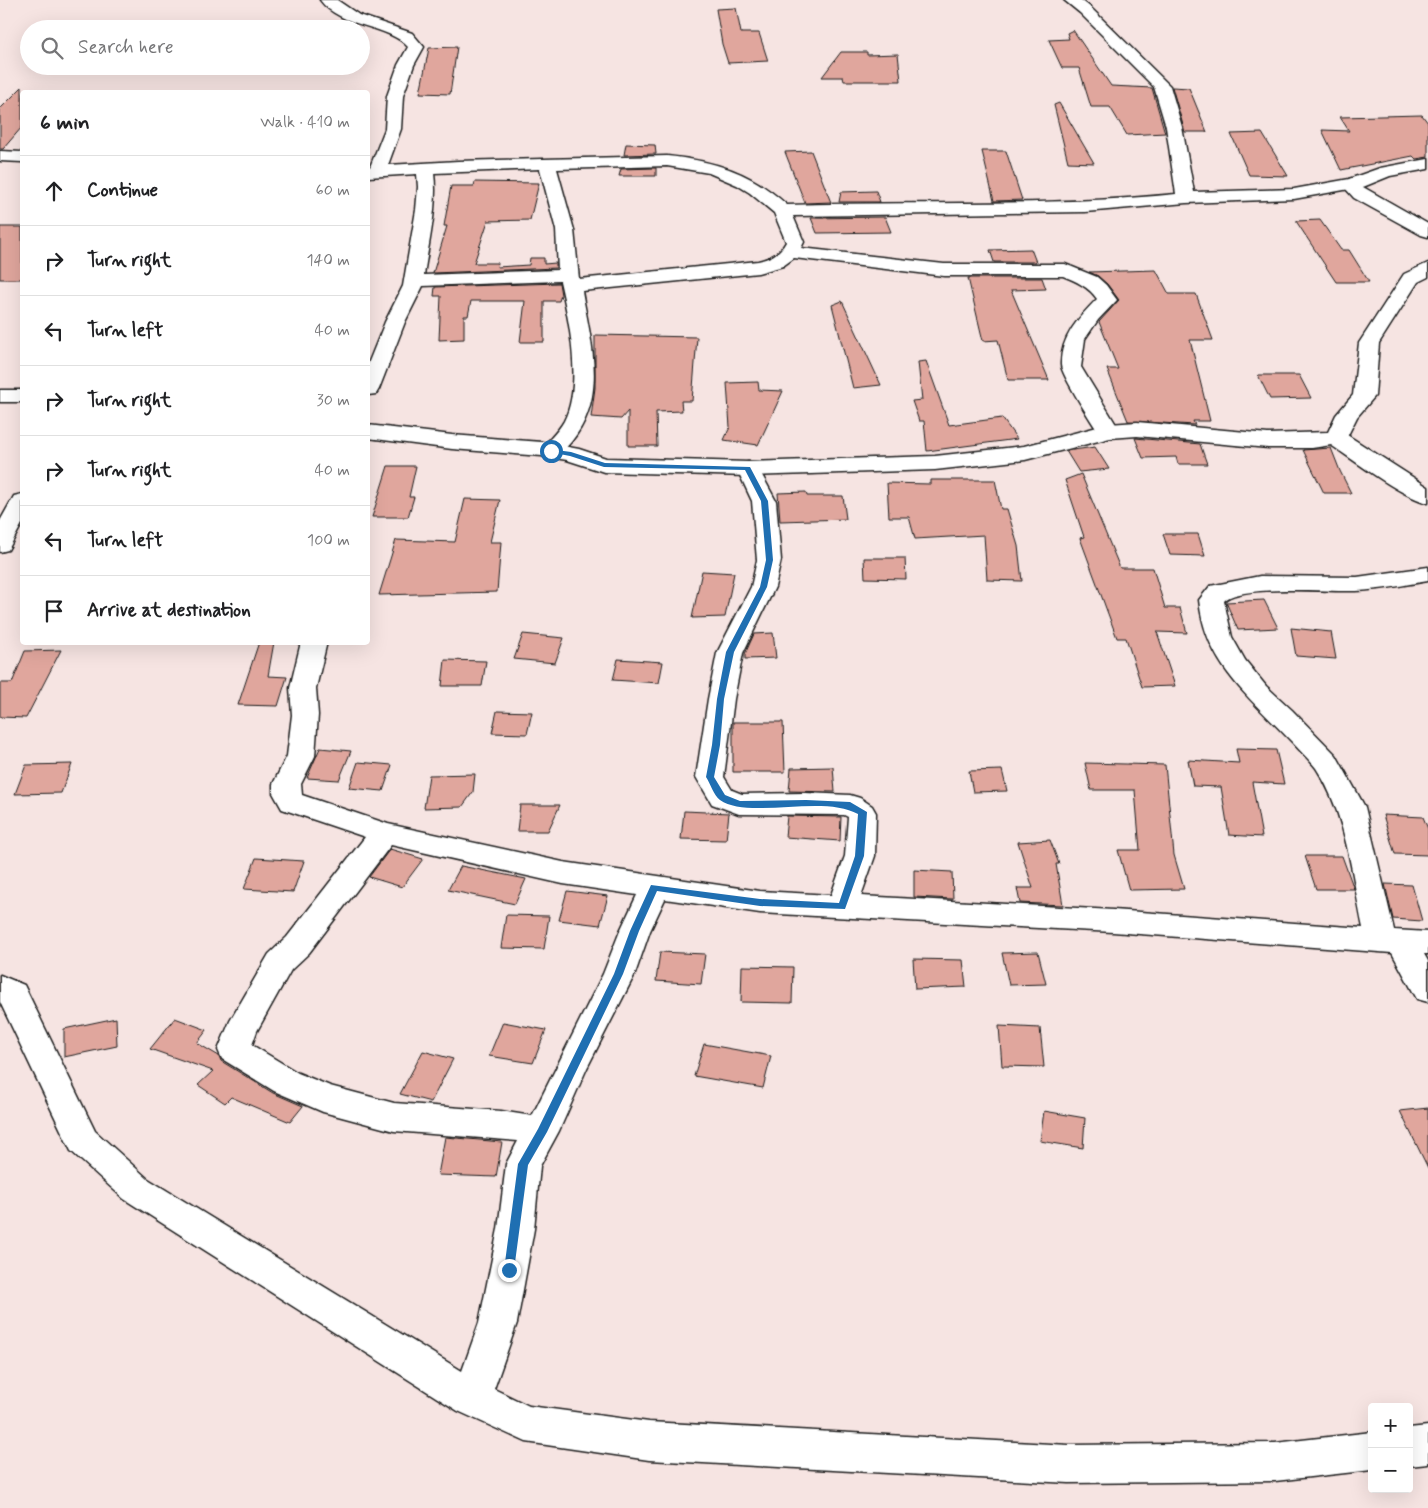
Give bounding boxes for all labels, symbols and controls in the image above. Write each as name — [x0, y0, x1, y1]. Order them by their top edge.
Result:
search box — [20, 20, 370, 75]
icon: search — [38, 34, 66, 62]
text: Search here — [78, 35, 174, 60]
text: 6 min — [40, 109, 90, 137]
text: Walk · 410 m — [260, 112, 350, 133]
icon: ahead — [40, 177, 68, 205]
text: Continue — [87, 178, 158, 203]
text: 60 m — [316, 180, 350, 201]
icon: right — [40, 247, 68, 275]
text: Turn right — [87, 248, 171, 273]
text: 140 m — [306, 250, 350, 271]
icon: left — [40, 317, 68, 345]
text: Turn left — [87, 318, 163, 343]
text: 40 m — [314, 320, 350, 341]
icon: right — [40, 387, 68, 415]
text: Turn right — [87, 388, 171, 413]
text: 30 m — [317, 390, 350, 411]
route start — [540, 440, 563, 463]
icon: right — [40, 457, 68, 485]
text: Turn right — [87, 458, 171, 483]
text: 40 m — [314, 460, 350, 481]
icon: left — [40, 527, 68, 555]
text: Turn left — [87, 528, 163, 553]
text: 100 m — [307, 530, 350, 551]
icon: arrive — [40, 597, 68, 625]
text: Arrive at destination — [87, 598, 251, 623]
route end — [498, 1259, 521, 1282]
map controls — [1368, 1403, 1413, 1493]
button: + — [1368, 1403, 1413, 1448]
button: − — [1368, 1448, 1413, 1493]

